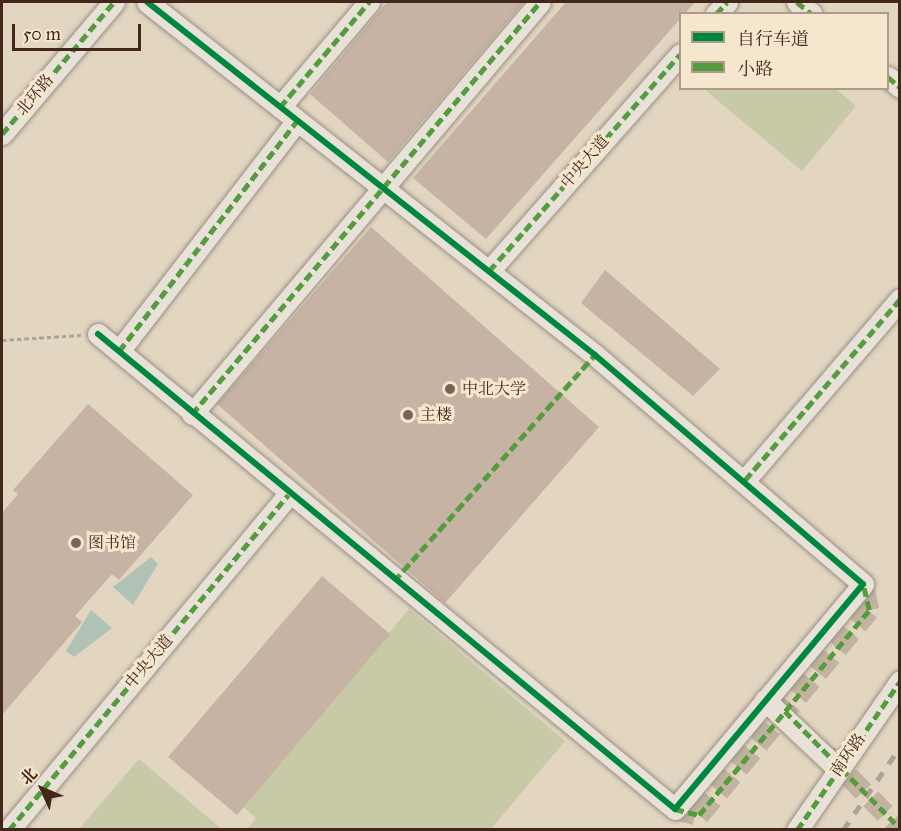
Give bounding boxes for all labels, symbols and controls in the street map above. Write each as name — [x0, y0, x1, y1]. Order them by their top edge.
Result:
scale bar — [15, 12, 144, 50]
legend — [679, 12, 889, 90]
text: 50 m — [23, 23, 61, 45]
text: 自行车道 — [737, 28, 809, 50]
text: 小路 — [737, 58, 773, 80]
street label: 北环路 — [12, 70, 58, 120]
street label: 中央大道 — [557, 132, 613, 192]
place label: 中北大学 — [462, 379, 526, 399]
marker: 中北大学 — [443, 382, 457, 396]
place label: 主楼 — [420, 405, 452, 425]
marker: 主楼 — [401, 408, 415, 422]
place label: 图书馆 — [88, 533, 136, 553]
marker: 图书馆 — [69, 536, 83, 550]
street label: 中央大道 — [121, 631, 177, 693]
street label: 南环路 — [826, 730, 870, 780]
north arrow — [12, 759, 72, 819]
text: 北 — [16, 764, 41, 789]

